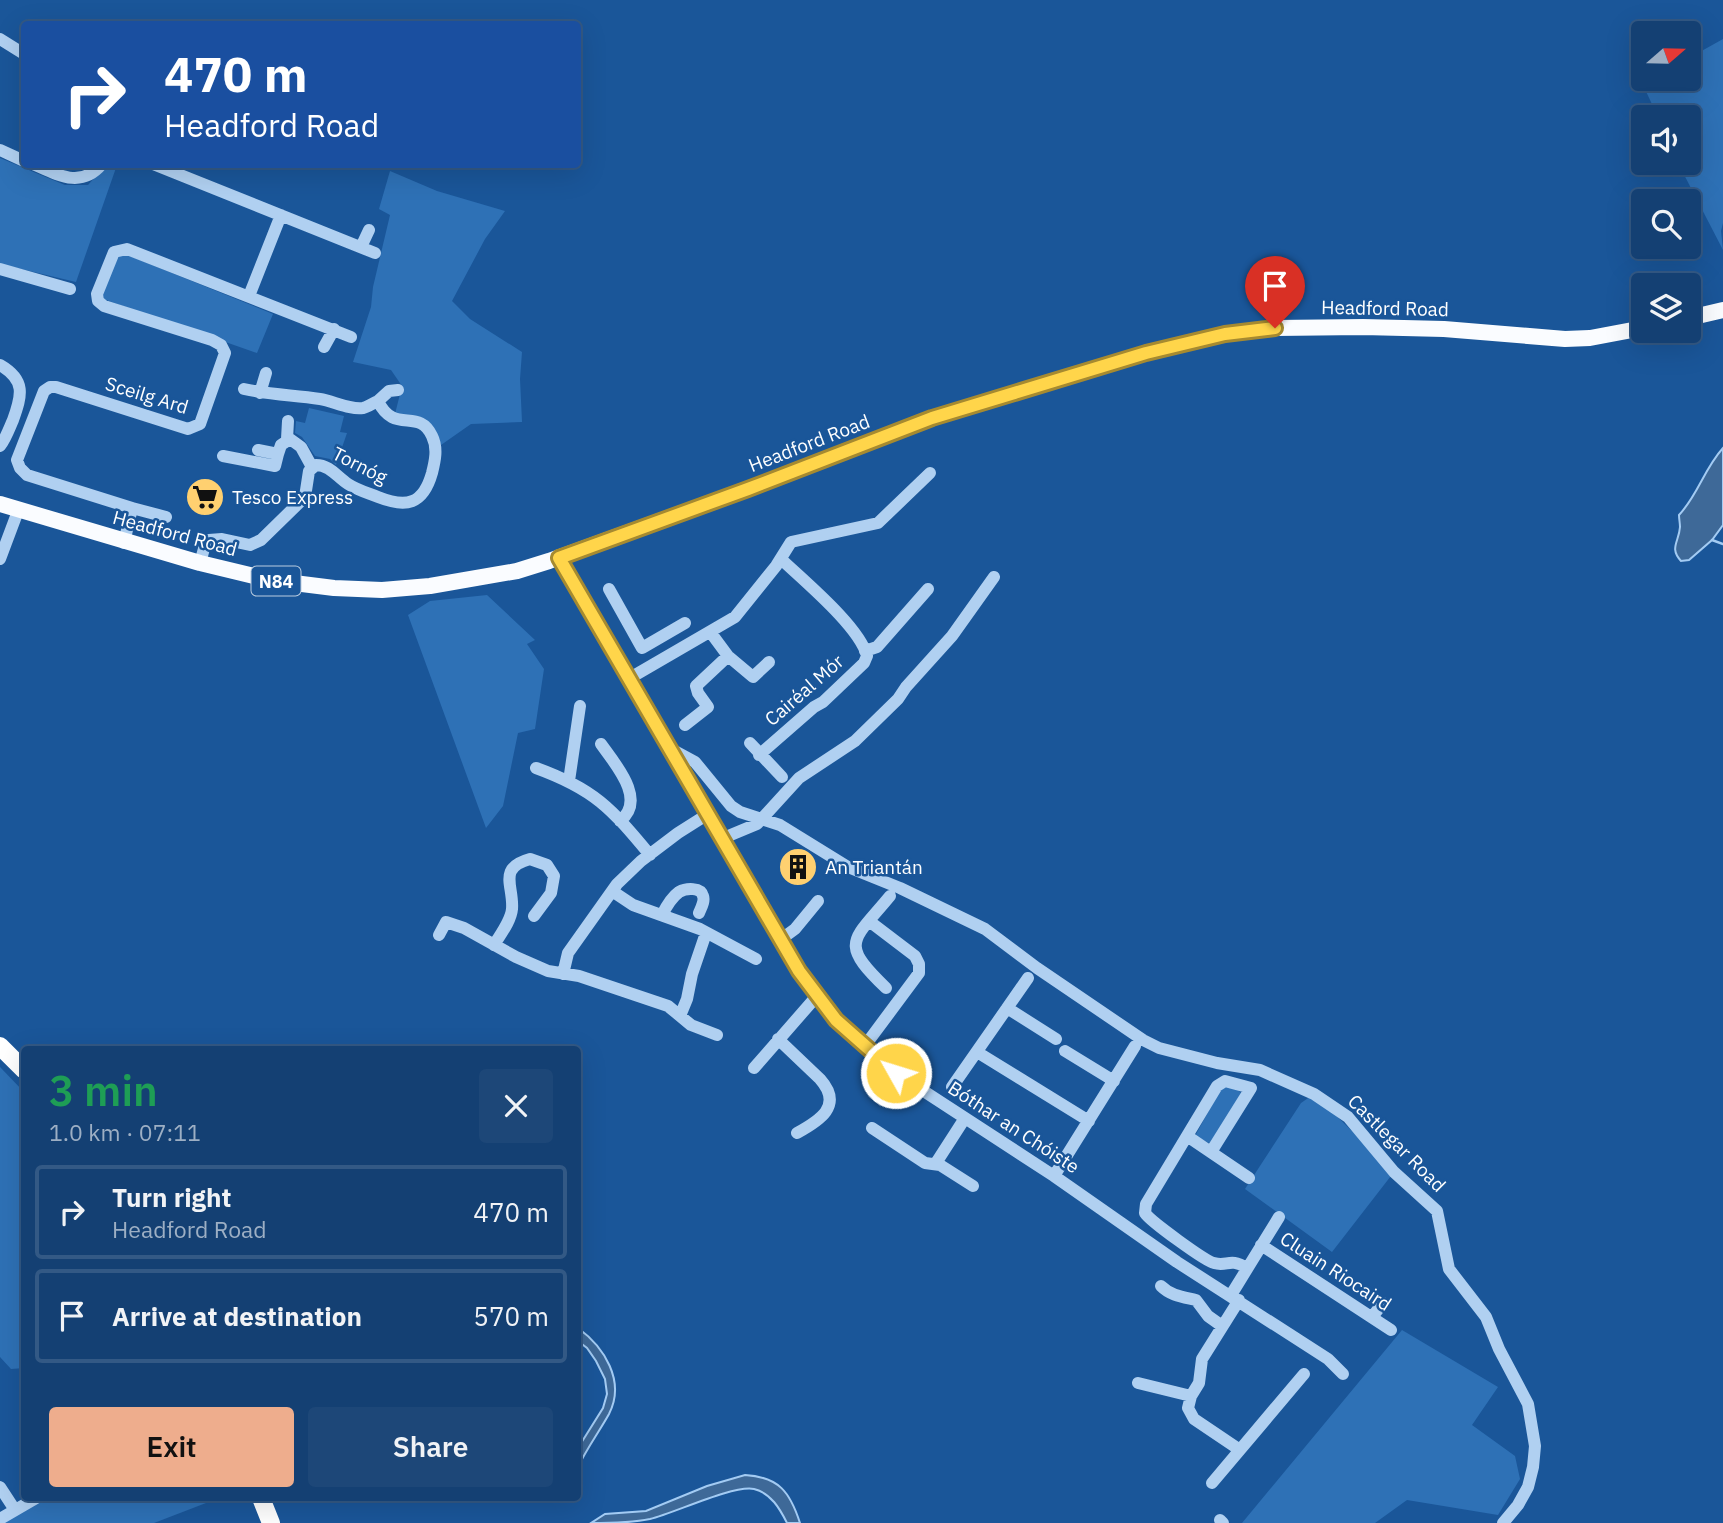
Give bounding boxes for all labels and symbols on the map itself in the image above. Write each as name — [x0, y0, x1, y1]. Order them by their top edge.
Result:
north arrow — [1631, 21, 1701, 91]
pin — [1245, 256, 1305, 328]
street label: Headford Road — [1321, 295, 1449, 321]
street label: Sceilg Ard — [103, 371, 191, 419]
street label: Headford Road — [745, 409, 873, 477]
street label: Tornóg — [328, 441, 392, 489]
supermarket icon: Tesco Express — [184, 476, 226, 518]
place label: Tesco Express — [232, 485, 353, 509]
street label: Headford Road — [110, 505, 240, 561]
road number: N84 — [252, 566, 300, 596]
street label: Cairéal Mór — [760, 649, 848, 731]
building icon: An Triantán — [777, 846, 819, 888]
place label: An Triantán — [825, 855, 923, 879]
position arrow — [859, 1036, 933, 1110]
street label: Bóthar an Chóiste — [944, 1076, 1084, 1178]
street label: Castlegar Road — [1343, 1089, 1451, 1197]
street label: Cluain Riocaird — [1276, 1226, 1396, 1316]

